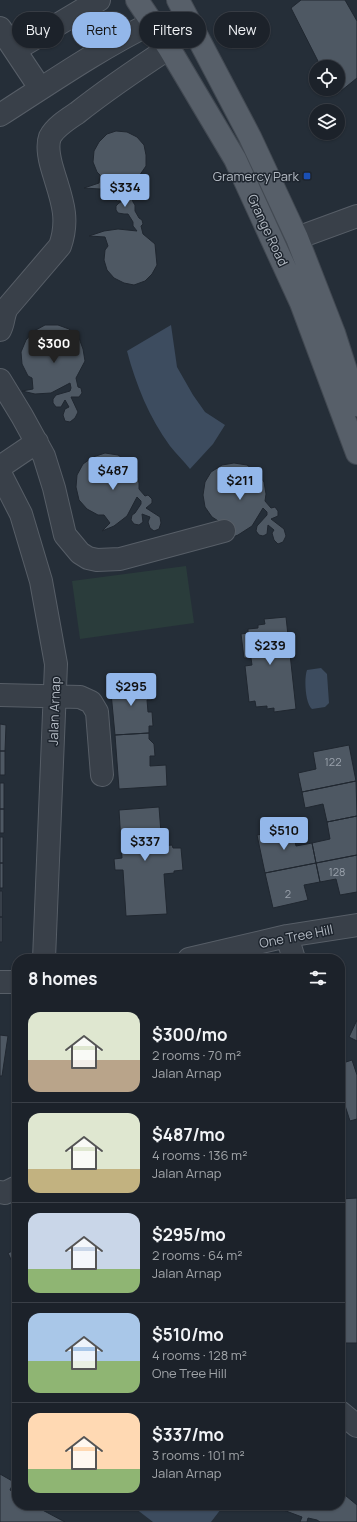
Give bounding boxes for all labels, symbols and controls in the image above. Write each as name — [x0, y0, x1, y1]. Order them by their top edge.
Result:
chip: Buy — [12, 12, 64, 48]
chip: Rent — [72, 12, 131, 48]
chip: Filters — [139, 12, 206, 48]
chip: New — [214, 12, 270, 48]
map controls — [309, 60, 345, 140]
button: locate — [309, 60, 345, 96]
button: layers — [309, 104, 345, 140]
place label: Gramercy Park — [213, 167, 300, 185]
marker: Gramercy Park — [302, 171, 312, 181]
pin: $334 — [101, 174, 149, 208]
text: $334 — [109, 178, 141, 196]
street label: Grange Road — [244, 191, 292, 269]
pin: $300 — [30, 330, 78, 364]
text: $300 — [38, 334, 70, 352]
pin: $487 — [89, 457, 137, 491]
text: $487 — [98, 461, 128, 479]
pin: $211 — [216, 467, 264, 501]
text: $211 — [226, 471, 254, 489]
pin: $239 — [246, 632, 294, 666]
text: $239 — [254, 636, 286, 654]
pin: $295 — [107, 673, 155, 707]
street label: Jalan Arnap — [44, 676, 64, 746]
text: $295 — [115, 677, 147, 695]
house number: 122 — [325, 754, 341, 769]
pin: $510 — [260, 817, 308, 851]
text: $510 — [269, 821, 299, 839]
pin: $337 — [121, 828, 169, 862]
text: $337 — [130, 832, 160, 850]
house number: 128 — [329, 864, 345, 879]
house number: 2 — [285, 886, 291, 901]
street label: One Tree Hill — [258, 920, 334, 952]
text: 8 homes — [28, 967, 98, 990]
icon: filters — [307, 967, 329, 989]
text: $300/mo — [152, 1023, 227, 1046]
icon: home — [60, 1028, 108, 1076]
text: 2 rooms · 70 m² — [152, 1046, 241, 1064]
text: Jalan Arnap — [152, 1064, 221, 1082]
text: $487/mo — [152, 1123, 225, 1146]
icon: home — [60, 1129, 108, 1177]
text: 4 rooms · 136 m² — [152, 1146, 247, 1164]
text: Jalan Arnap — [152, 1164, 221, 1182]
text: $295/mo — [152, 1223, 226, 1246]
icon: home — [60, 1229, 108, 1277]
text: 2 rooms · 64 m² — [152, 1246, 243, 1264]
text: Jalan Arnap — [152, 1264, 221, 1282]
text: $510/mo — [152, 1323, 224, 1346]
icon: home — [60, 1329, 108, 1377]
text: 4 rooms · 128 m² — [152, 1346, 247, 1364]
text: One Tree Hill — [152, 1364, 227, 1382]
text: $337/mo — [152, 1423, 224, 1446]
icon: home — [60, 1429, 108, 1477]
text: 3 rooms · 101 m² — [152, 1446, 245, 1464]
text: Jalan Arnap — [152, 1464, 221, 1482]

